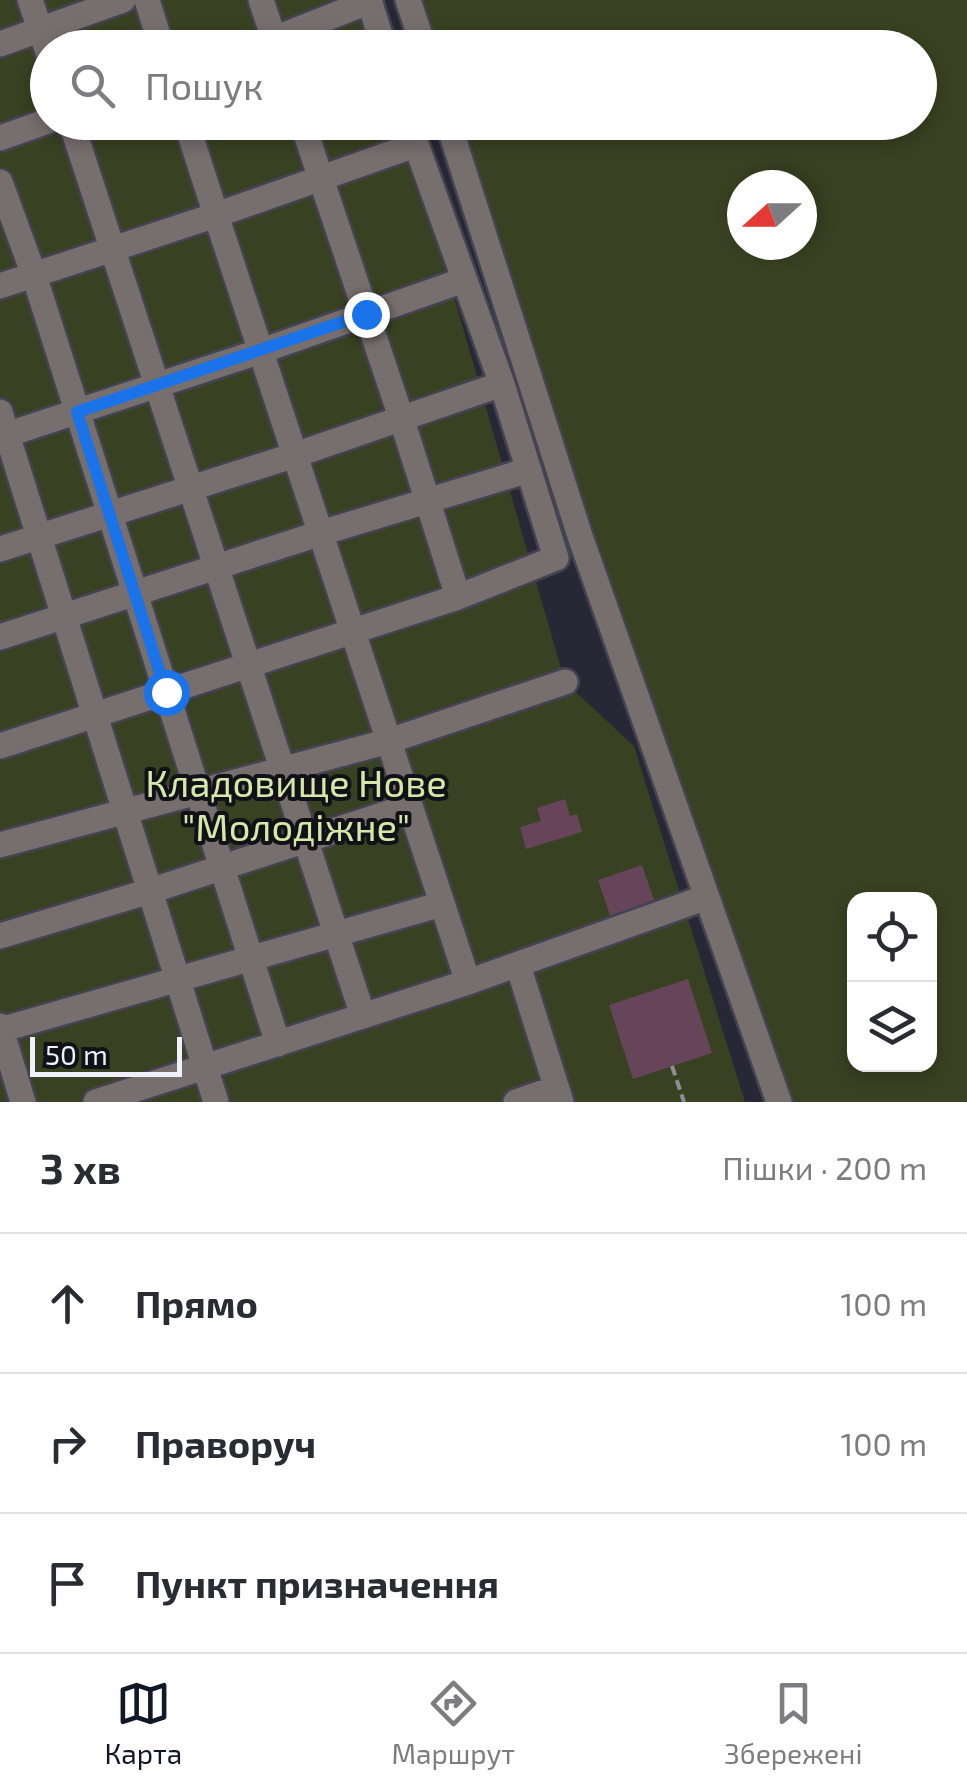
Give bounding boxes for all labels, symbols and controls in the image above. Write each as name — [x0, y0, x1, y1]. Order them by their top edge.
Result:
search box — [30, 30, 937, 140]
icon: search — [65, 58, 120, 113]
text: Пошук — [145, 62, 263, 108]
north arrow — [727, 170, 817, 260]
route end — [344, 292, 390, 338]
route start — [144, 670, 190, 716]
park label: Кладовище Нове "Молодіжне" — [145, 759, 447, 849]
map controls — [847, 892, 937, 1072]
button: locate — [847, 892, 937, 982]
button: layers — [847, 982, 937, 1072]
scale bar — [30, 1032, 182, 1076]
text: 50 m — [45, 1037, 108, 1071]
text: 3 хв — [40, 1142, 121, 1192]
text: Пішки · 200 m — [722, 1148, 927, 1186]
icon: ahead — [40, 1276, 95, 1331]
text: Прямо — [135, 1280, 258, 1326]
text: 100 m — [841, 1284, 927, 1322]
icon: right — [40, 1416, 95, 1471]
text: Праворуч — [135, 1420, 316, 1466]
text: 100 m — [841, 1424, 927, 1462]
icon: arrive — [40, 1556, 95, 1611]
text: Пункт призначення — [135, 1560, 499, 1606]
tab: Карта — [105, 1676, 182, 1770]
tab: Маршрут — [391, 1676, 515, 1770]
tab: Збережені — [724, 1676, 862, 1770]

